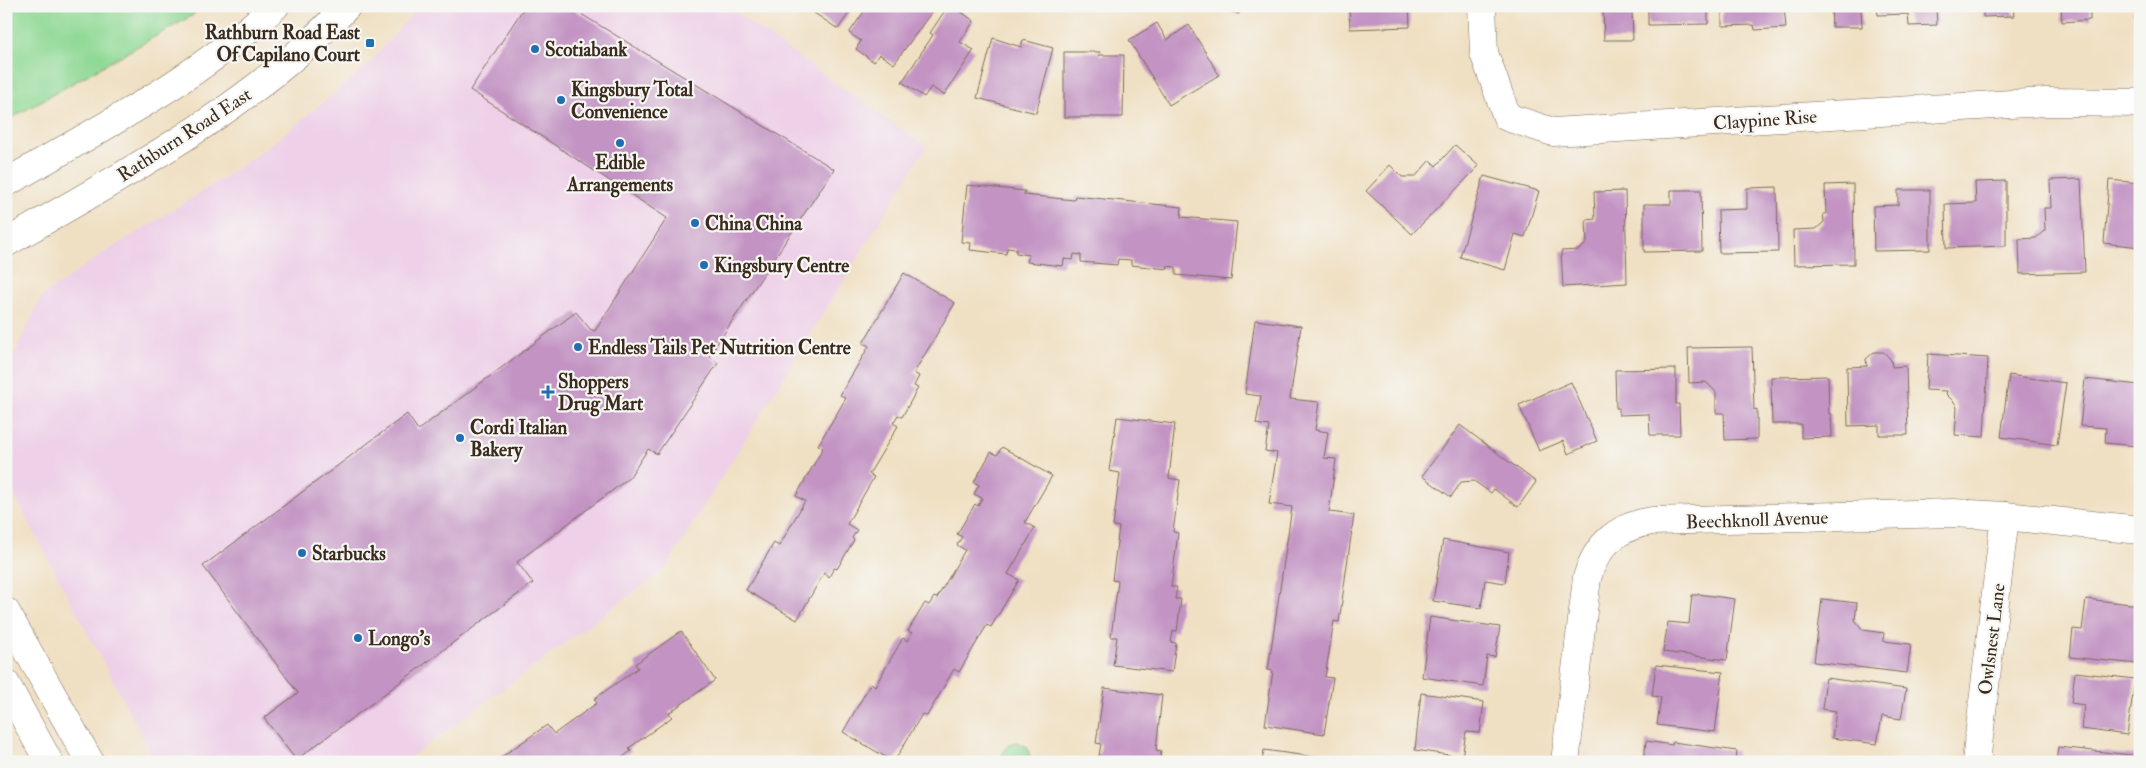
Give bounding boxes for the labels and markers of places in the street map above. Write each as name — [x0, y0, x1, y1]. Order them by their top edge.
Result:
place label: Rathburn Road East Of Capilano Court — [205, 21, 361, 68]
marker: Rathburn Road East Of Capilano Court — [364, 37, 376, 49]
place label: Scotiabank — [545, 38, 628, 62]
marker: Scotiabank — [529, 43, 541, 55]
place label: Kingsbury Total Convenience — [571, 78, 693, 124]
marker: Kingsbury Total Convenience — [555, 94, 567, 106]
marker: Edible Arrangements — [614, 137, 626, 149]
place label: Edible Arrangements — [566, 151, 674, 198]
place label: China China — [705, 212, 803, 236]
marker: China China — [689, 217, 701, 229]
place label: Kingsbury Centre — [714, 254, 849, 279]
marker: Kingsbury Centre — [698, 259, 710, 271]
place label: Endless Tails Pet Nutrition Centre — [588, 336, 851, 360]
marker: Endless Tails Pet Nutrition Centre — [572, 341, 584, 353]
place label: Shoppers Drug Mart — [558, 370, 644, 417]
marker: Shoppers Drug Mart — [542, 386, 554, 398]
place label: Cordi Italian Bakery — [470, 416, 568, 463]
marker: Cordi Italian Bakery — [454, 432, 466, 444]
place label: Starbucks — [312, 542, 386, 566]
marker: Starbucks — [296, 547, 308, 559]
place label: Longo's — [368, 627, 431, 652]
marker: Longo's — [352, 632, 364, 644]

